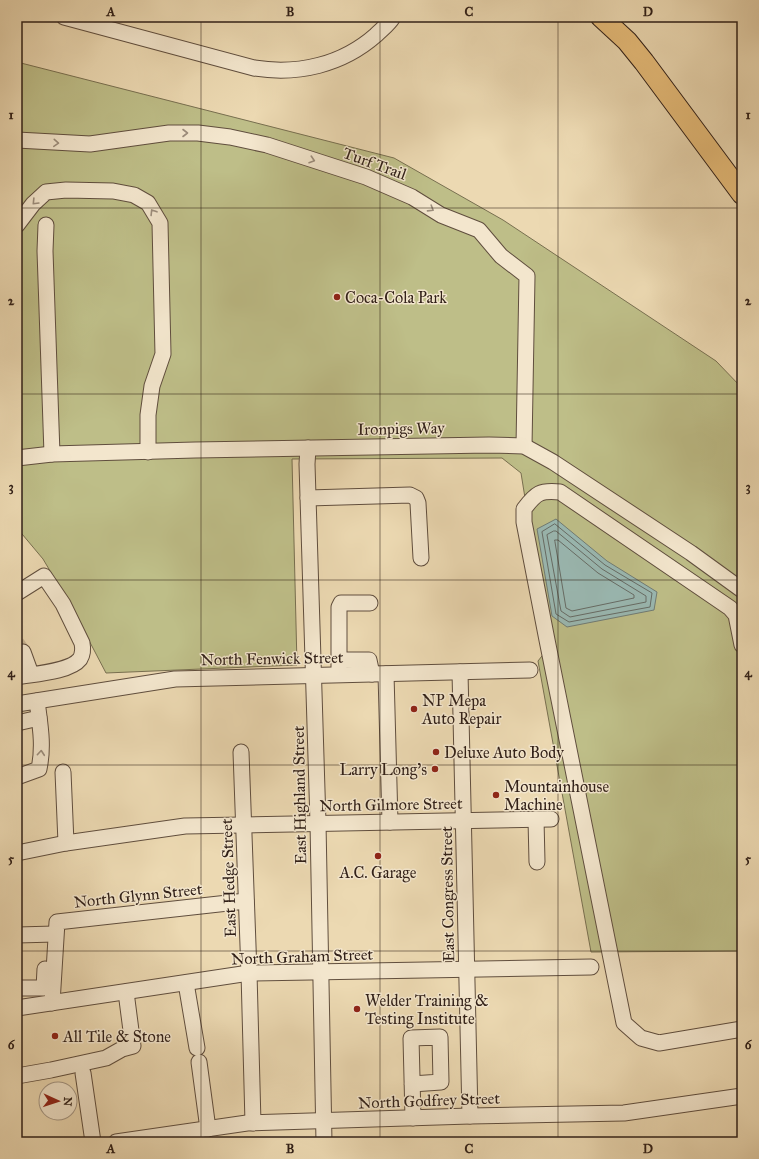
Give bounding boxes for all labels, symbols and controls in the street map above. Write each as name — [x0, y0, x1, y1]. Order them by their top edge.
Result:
text: A — [106, 4, 116, 20]
text: B — [286, 4, 295, 20]
text: C — [465, 4, 474, 20]
text: D — [643, 4, 653, 20]
text: 1 — [8, 107, 14, 123]
text: 1 — [745, 107, 751, 123]
one-way arrow — [182, 129, 188, 137]
one-way arrow — [53, 138, 59, 147]
street label: Turf Trail — [340, 143, 410, 184]
one-way arrow — [308, 155, 315, 164]
one-way arrow — [32, 197, 40, 205]
one-way arrow — [427, 204, 434, 211]
one-way arrow — [150, 209, 158, 216]
place label: Coca-Cola Park — [345, 288, 447, 307]
marker: Coca-Cola Park — [332, 292, 342, 302]
text: 2 — [8, 293, 15, 309]
text: 2 — [745, 293, 752, 309]
street label: Ironpigs Way — [357, 418, 445, 440]
text: 3 — [8, 479, 14, 495]
text: 3 — [745, 479, 751, 495]
street label: North Fenwick Street — [200, 648, 344, 669]
text: 4 — [7, 665, 15, 681]
text: 4 — [744, 665, 752, 681]
place label: NP Mepa Auto Repair — [421, 691, 501, 728]
marker: NP Mepa Auto Repair — [409, 704, 419, 714]
street label: East Highland Street — [289, 725, 311, 865]
place label: Deluxe Auto Body — [444, 743, 564, 762]
marker: Deluxe Auto Body — [431, 747, 441, 757]
one-way arrow — [37, 750, 46, 756]
place label: Larry Long's — [340, 760, 427, 780]
marker: Larry Long's — [430, 764, 440, 774]
place label: Mountainhouse Machine — [504, 777, 609, 814]
marker: Mountainhouse Machine — [491, 790, 501, 800]
street label: North Gilmore Street — [319, 794, 463, 815]
street label: East Hedge Street — [217, 818, 241, 938]
street label: East Congress Street — [437, 826, 459, 962]
text: 5 — [8, 851, 15, 867]
marker: A.C. Garage — [373, 851, 383, 861]
text: 5 — [745, 851, 752, 867]
place label: A.C. Garage — [339, 863, 417, 883]
street label: North Glynn Street — [73, 879, 204, 912]
street label: North Graham Street — [231, 945, 374, 968]
place label: Welder Training & Testing Institute — [365, 991, 489, 1029]
marker: Welder Training & Testing Institute — [352, 1004, 362, 1014]
place label: All Tile & Stone — [62, 1027, 171, 1046]
marker: All Tile & Stone — [50, 1031, 60, 1041]
text: 6 — [8, 1037, 16, 1053]
text: 6 — [745, 1037, 753, 1053]
north arrow — [38, 1081, 78, 1121]
street label: North Godfrey Street — [358, 1089, 501, 1112]
text: N — [61, 1096, 74, 1107]
text: A — [106, 1141, 116, 1157]
text: B — [286, 1141, 295, 1157]
text: C — [465, 1141, 474, 1157]
text: D — [643, 1141, 653, 1157]

